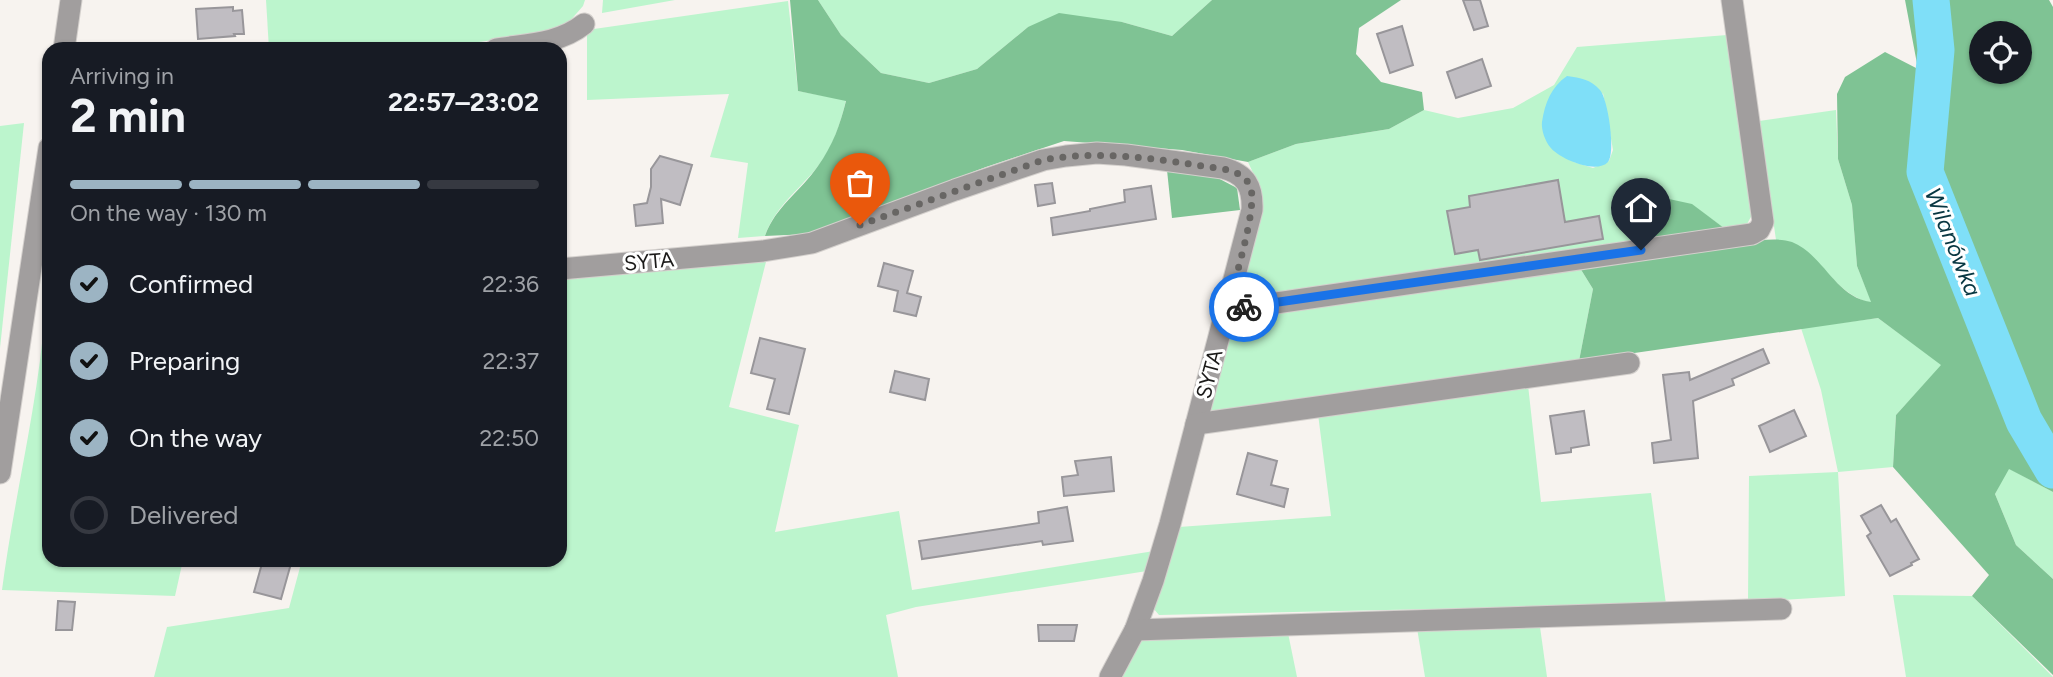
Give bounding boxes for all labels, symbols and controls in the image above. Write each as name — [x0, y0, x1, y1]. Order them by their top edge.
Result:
map controls — [1969, 21, 2032, 84]
button: locate — [1969, 21, 2032, 84]
text: Arriving in — [70, 62, 174, 90]
text: 22:57–23:02 — [388, 86, 539, 118]
text: 2 min — [70, 88, 186, 144]
pin — [830, 153, 890, 225]
icon: bag — [841, 164, 879, 202]
pin — [1611, 178, 1671, 250]
water label: Wilanówka — [1919, 184, 1987, 300]
icon: home — [1622, 189, 1660, 227]
text: On the way · 130 m — [70, 199, 267, 227]
street label: SYTA — [623, 246, 675, 276]
icon: check — [70, 265, 108, 303]
text: Confirmed — [129, 268, 253, 300]
text: 22:36 — [482, 270, 539, 298]
courier — [1209, 272, 1279, 342]
icon: bike — [1225, 288, 1263, 326]
icon: check — [70, 342, 108, 380]
text: Preparing — [129, 345, 240, 377]
text: 22:37 — [483, 347, 539, 375]
street label: SYTA — [1190, 347, 1228, 401]
icon: check — [70, 419, 108, 457]
text: On the way — [129, 422, 262, 454]
text: 22:50 — [479, 424, 539, 452]
text: Delivered — [129, 499, 238, 531]

